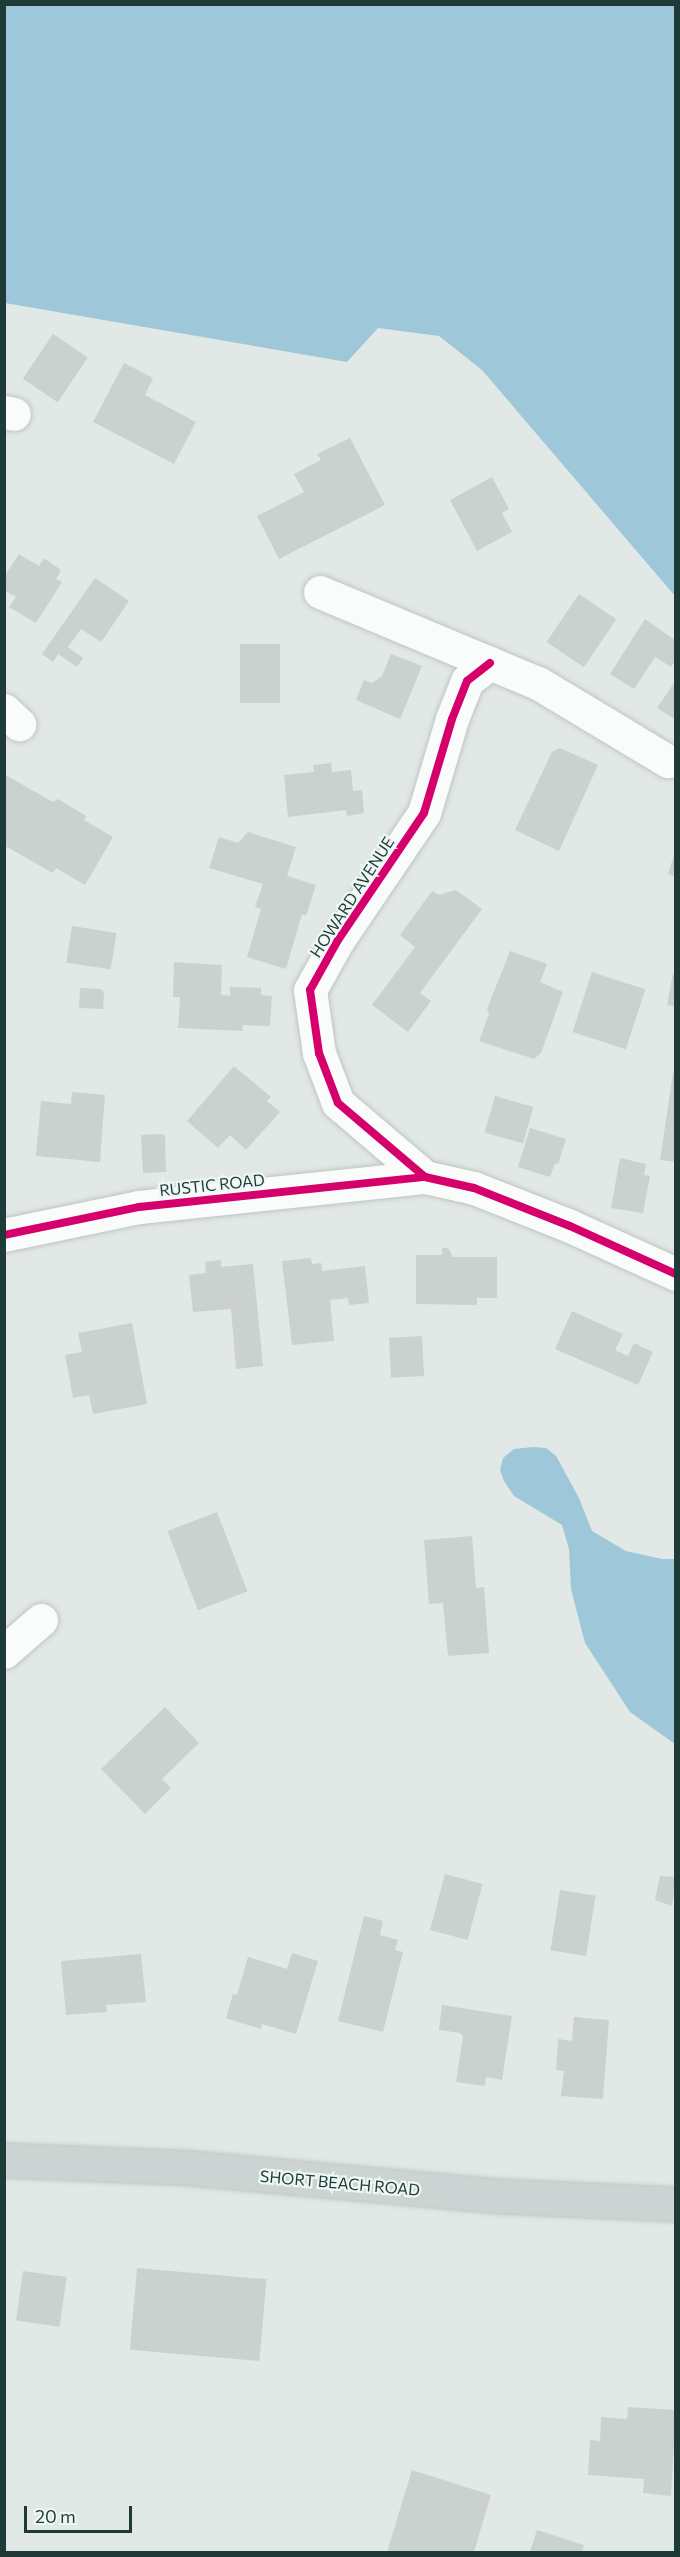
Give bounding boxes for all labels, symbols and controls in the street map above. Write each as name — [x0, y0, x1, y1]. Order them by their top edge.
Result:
street label: HOWARD AVENUE — [306, 833, 398, 961]
street label: RUSTIC ROAD — [158, 1170, 266, 1200]
street label: SHORT BEACH ROAD — [259, 2166, 421, 2200]
scale bar — [27, 2494, 135, 2532]
text: 20 m — [35, 2505, 76, 2527]

